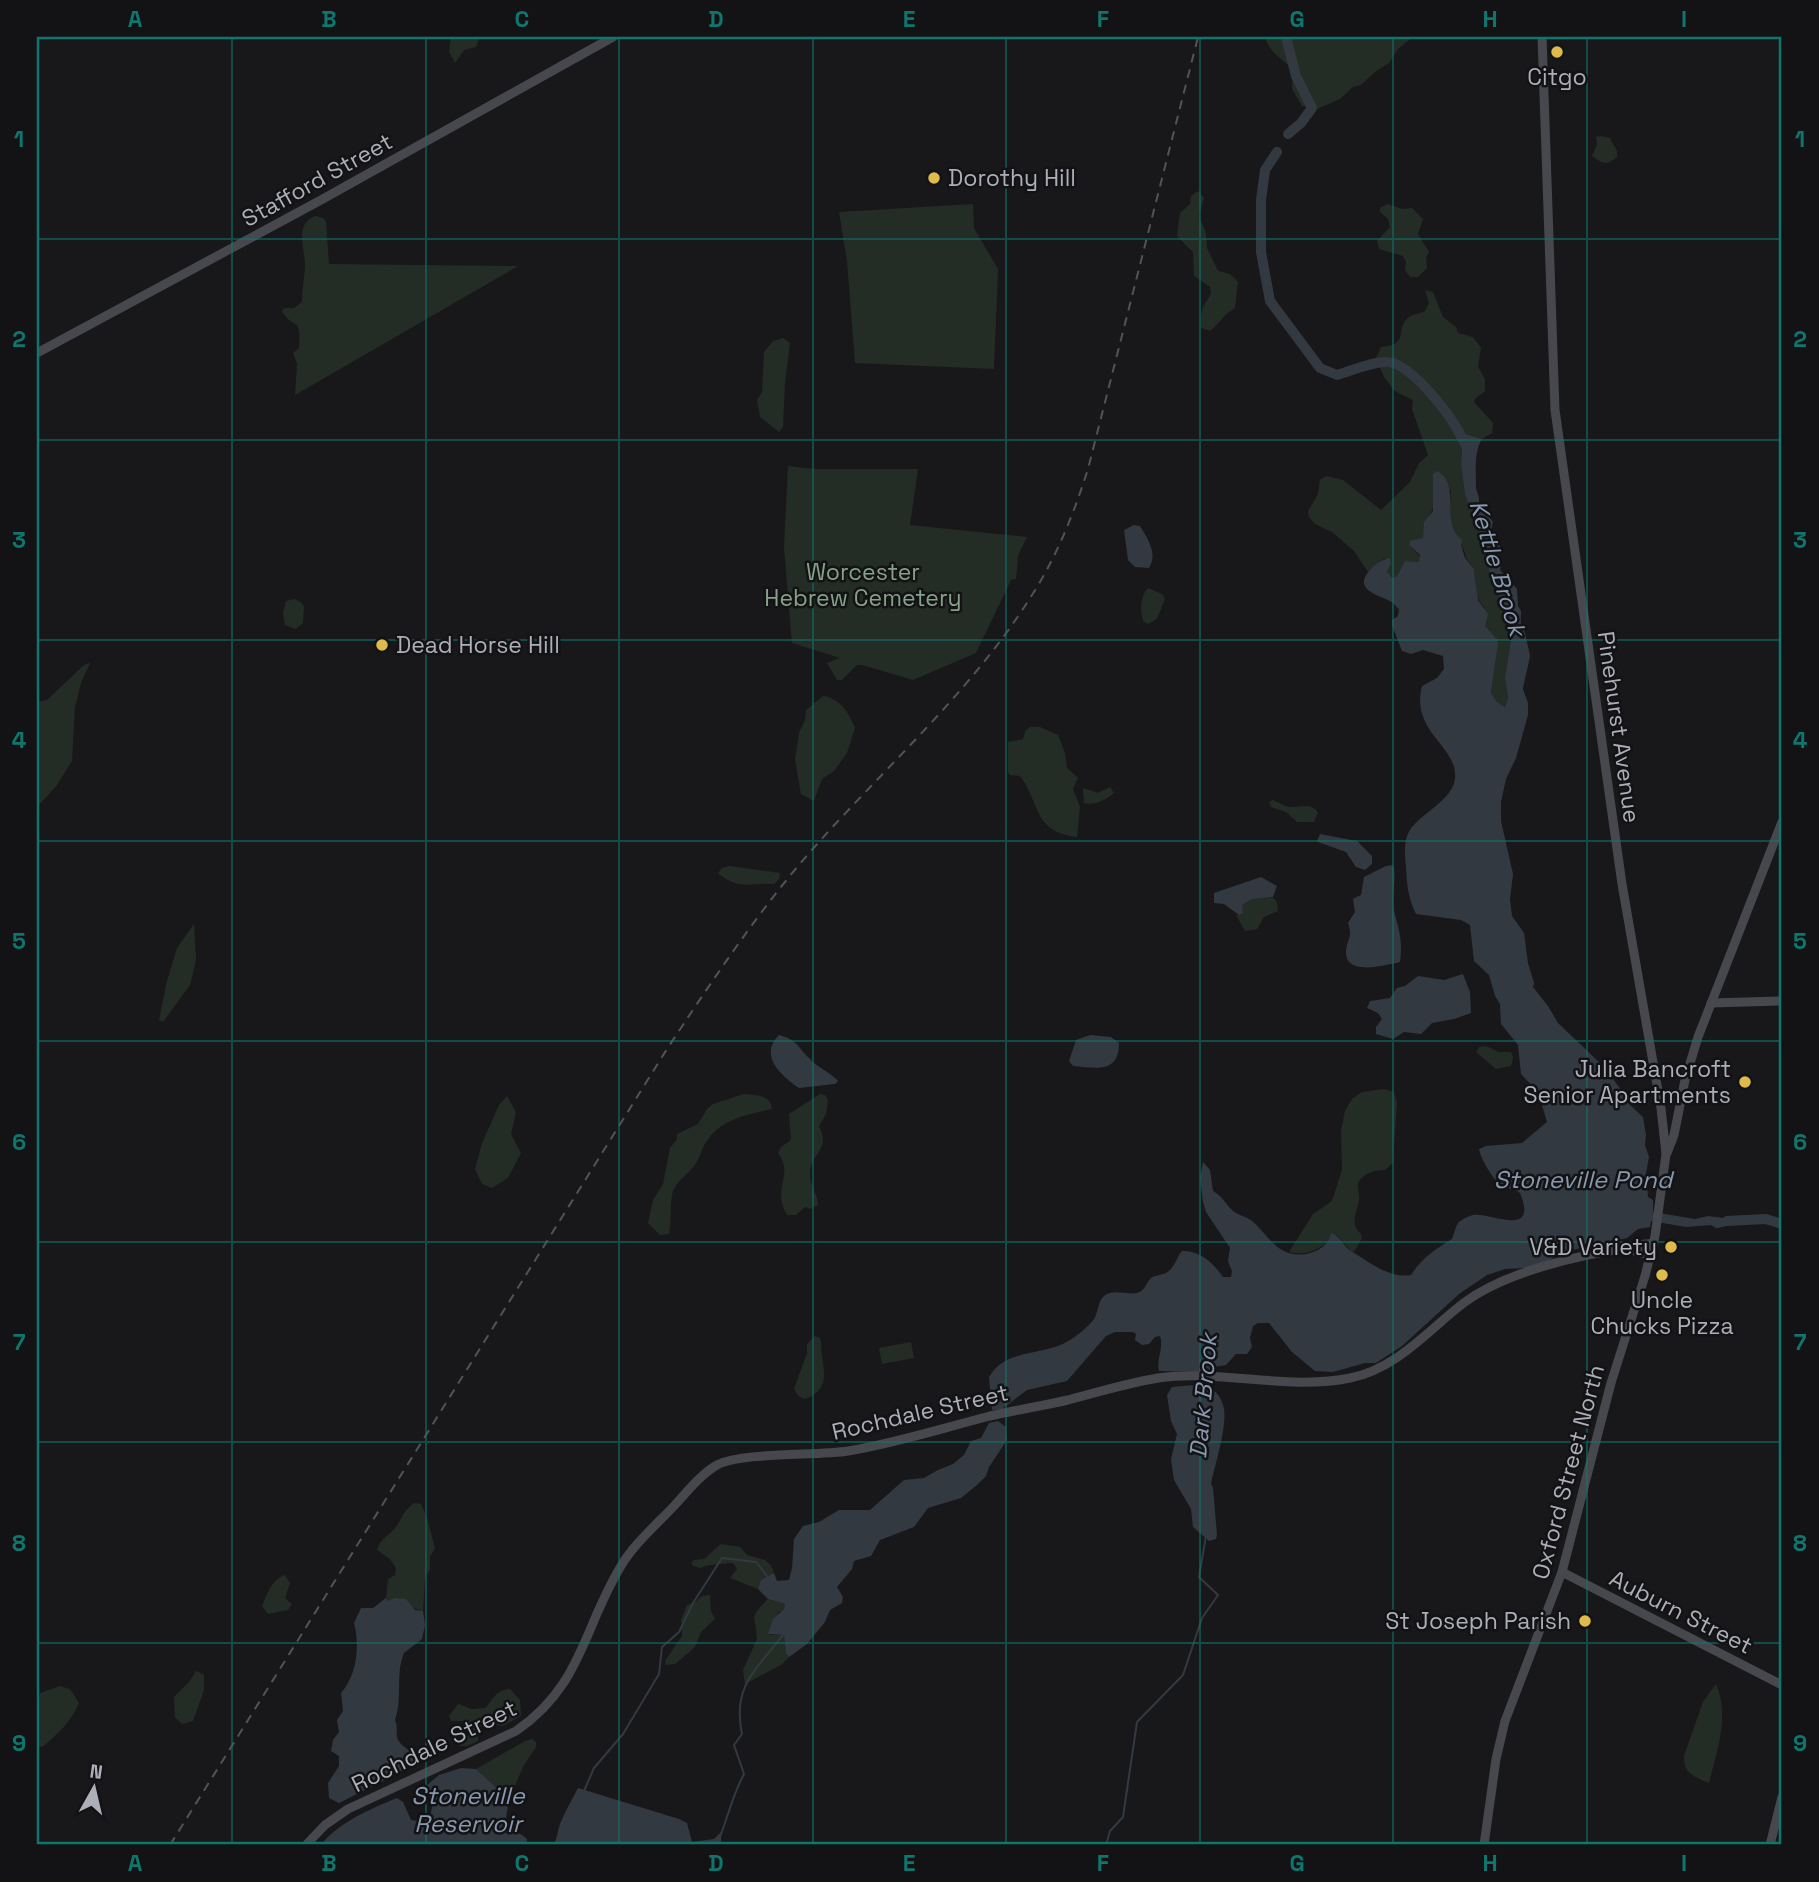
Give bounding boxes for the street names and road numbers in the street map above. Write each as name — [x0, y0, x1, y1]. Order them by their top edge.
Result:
street label: Stafford Street — [236, 126, 398, 234]
street label: Pinehurst Avenue — [1591, 629, 1647, 825]
street label: Oxford Street North — [1525, 1361, 1611, 1583]
street label: Rochdale Street — [829, 1377, 1011, 1447]
street label: Auburn Street — [1605, 1563, 1757, 1661]
street label: Rochdale Street — [347, 1693, 521, 1799]

